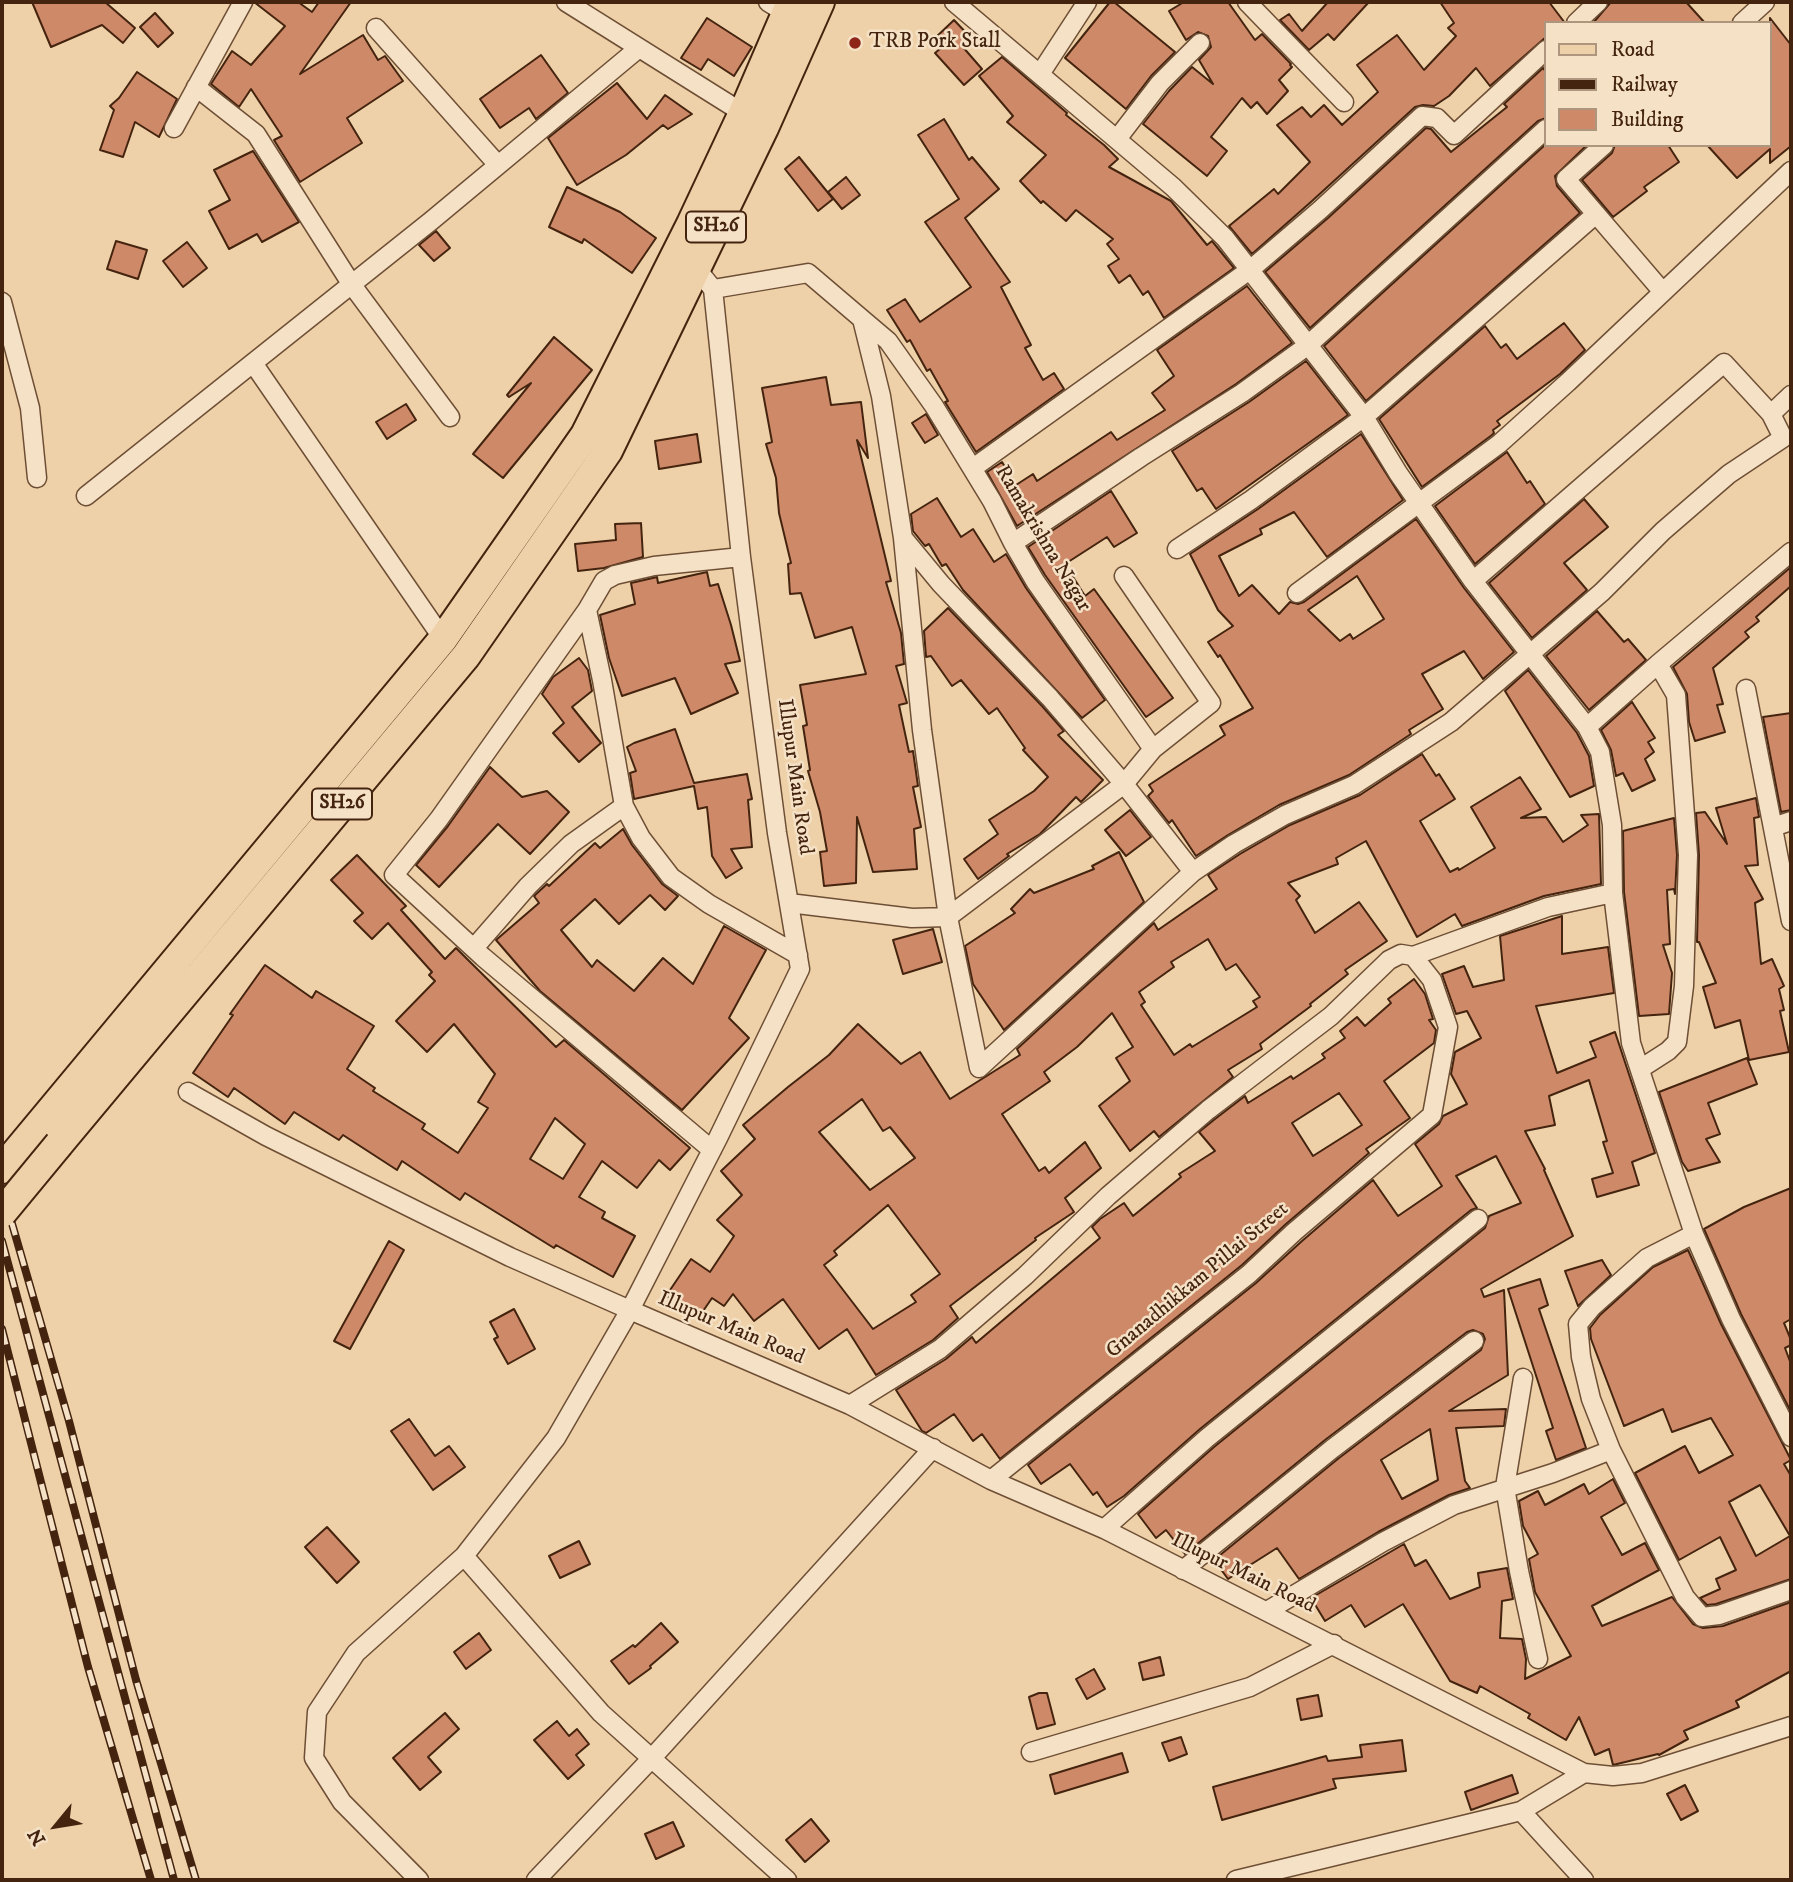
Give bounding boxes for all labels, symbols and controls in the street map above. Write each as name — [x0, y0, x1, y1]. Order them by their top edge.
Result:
legend — [1545, 21, 1772, 147]
place label: TRB Pork Stall — [869, 30, 1001, 56]
marker: TRB Pork Stall — [847, 35, 863, 51]
text: Road — [1611, 37, 1655, 63]
text: Railway — [1611, 72, 1678, 98]
text: Building — [1611, 107, 1683, 133]
road number: SH26 — [686, 212, 746, 243]
street label: Ramakrishna Nagar — [988, 461, 1096, 617]
street label: Illupur Main Road — [771, 698, 817, 856]
road number: SH26 — [312, 789, 372, 820]
street label: Gnanadhikkam Pillai Street — [1102, 1197, 1294, 1365]
street label: Illupur Main Road — [654, 1287, 808, 1371]
street label: Illupur Main Road — [1167, 1528, 1319, 1620]
north arrow — [21, 1791, 91, 1861]
text: N — [24, 1824, 51, 1849]

